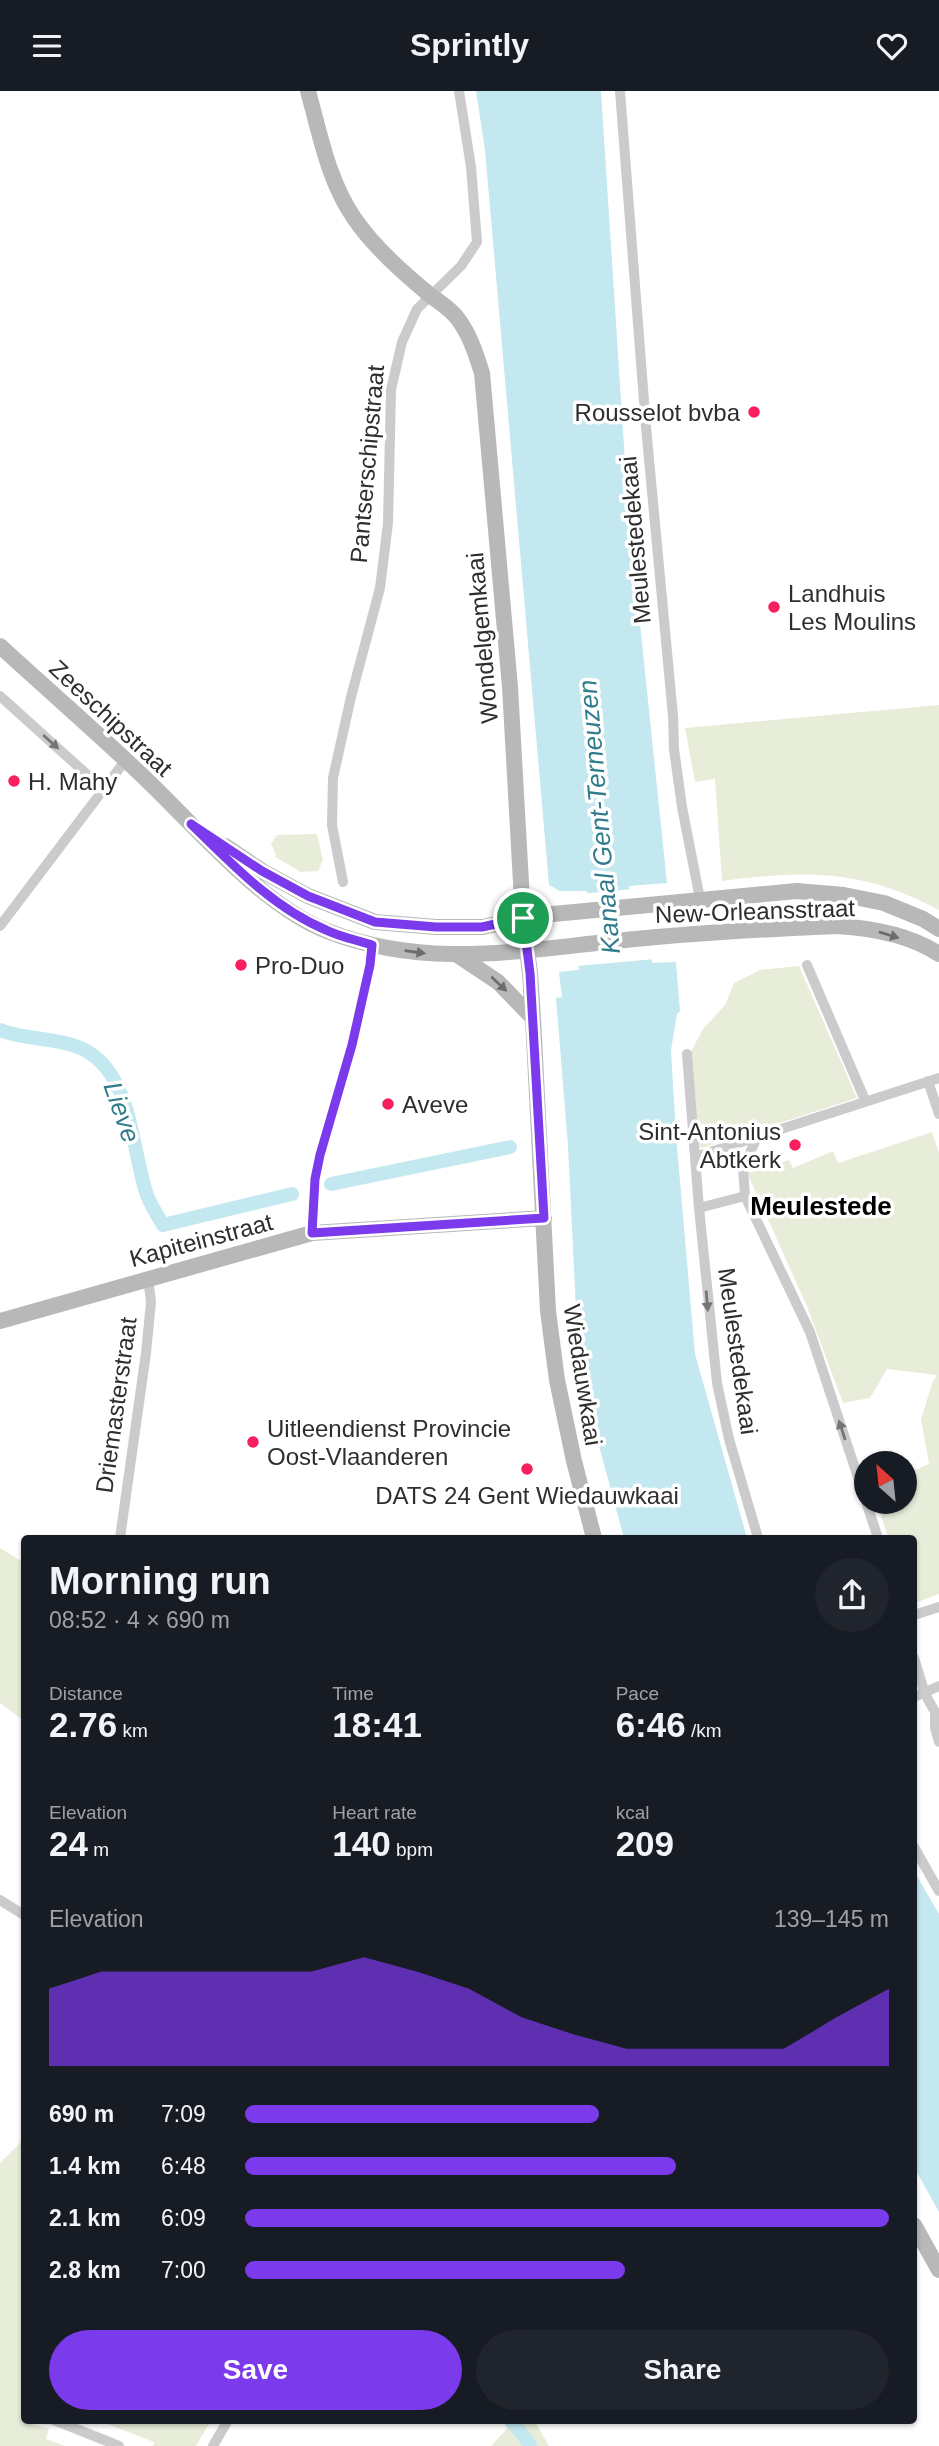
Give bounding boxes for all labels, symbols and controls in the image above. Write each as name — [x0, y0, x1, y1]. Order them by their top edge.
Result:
icon: menu — [28, 27, 66, 65]
text: Sprintly — [410, 27, 529, 63]
icon: heart — [873, 27, 911, 65]
street label: Pantserschipstraat — [345, 363, 389, 564]
place label: Rousselot bvba — [575, 399, 741, 426]
marker: Rousselot bvba — [746, 404, 762, 420]
street label: Meulestedekaai — [614, 455, 656, 625]
street label: Wondelgemkaai — [461, 551, 503, 725]
place label: Landhuis Les Moulins — [788, 580, 916, 635]
marker: Landhuis Les Moulins — [766, 599, 782, 615]
street label: Zeeschipstraat — [44, 654, 178, 782]
water label: Kanaal Gent-Terneuzen — [572, 679, 626, 955]
one-way arrow — [42, 734, 60, 750]
place label: H. Mahy — [28, 768, 117, 795]
marker: H. Mahy — [6, 773, 22, 789]
pin — [493, 888, 553, 948]
street label: New-Orleansstraat — [655, 894, 856, 928]
icon: arrive — [504, 899, 542, 937]
one-way arrow — [879, 930, 900, 941]
one-way arrow — [404, 947, 426, 958]
place label: Pro-Duo — [255, 952, 344, 979]
marker: Pro-Duo — [233, 957, 249, 973]
one-way arrow — [490, 975, 507, 992]
water label: Lieve — [98, 1078, 146, 1146]
place label: Aveve — [402, 1091, 468, 1118]
marker: Aveve — [380, 1096, 396, 1112]
place label: Sint-Antonius Abtkerk — [638, 1118, 782, 1173]
marker: Sint-Antonius Abtkerk — [787, 1137, 803, 1153]
district label: Meulestede — [750, 1191, 892, 1221]
street label: Kapiteinstraat — [127, 1208, 276, 1272]
street label: Meulestedekaai — [713, 1266, 763, 1436]
one-way arrow — [702, 1290, 713, 1312]
street label: Wiedauwkaai — [559, 1302, 607, 1448]
street label: Driemasterstraat — [90, 1315, 142, 1495]
place label: Uitleendienst Provincie Oost-Vlaanderen — [267, 1415, 511, 1470]
one-way arrow — [836, 1419, 847, 1440]
marker: Uitleendienst Provincie Oost-Vlaanderen — [245, 1434, 261, 1450]
north arrow — [854, 1451, 917, 1514]
map controls — [854, 1451, 917, 1514]
marker: DATS 24 Gent Wiedauwkaai — [519, 1461, 535, 1477]
place label: DATS 24 Gent Wiedauwkaai — [375, 1482, 679, 1509]
button: share — [815, 1558, 889, 1632]
text: Morning run — [49, 1560, 271, 1602]
text: 08:52 · 4 × 690 m — [49, 1607, 230, 1633]
text: Distance — [49, 1683, 123, 1704]
text: Time — [332, 1683, 374, 1704]
text: Pace — [616, 1683, 659, 1704]
text: 2.76 — [49, 1705, 117, 1744]
text: 18:41 — [332, 1705, 422, 1744]
text: 6:46 — [616, 1705, 686, 1744]
text: km — [117, 1720, 148, 1741]
text: /km — [686, 1720, 722, 1741]
text: Elevation — [49, 1802, 127, 1823]
text: Heart rate — [332, 1802, 417, 1823]
text: kcal — [616, 1802, 649, 1823]
text: 24 — [49, 1824, 88, 1863]
text: 140 — [332, 1824, 391, 1863]
text: 209 — [616, 1824, 674, 1863]
text: m — [88, 1839, 109, 1860]
text: bpm — [391, 1839, 433, 1860]
text: Elevation — [49, 1906, 144, 1932]
text: 139–145 m — [774, 1906, 889, 1932]
text: 690 m — [49, 2101, 114, 2127]
text: 7:09 — [161, 2101, 206, 2127]
text: 1.4 km — [49, 2153, 121, 2179]
text: 6:48 — [161, 2153, 206, 2179]
text: 2.1 km — [49, 2205, 121, 2231]
text: 6:09 — [161, 2205, 206, 2231]
text: 2.8 km — [49, 2257, 121, 2283]
text: 7:00 — [161, 2257, 206, 2283]
button: Save — [49, 2330, 462, 2410]
button: Share — [476, 2330, 889, 2410]

